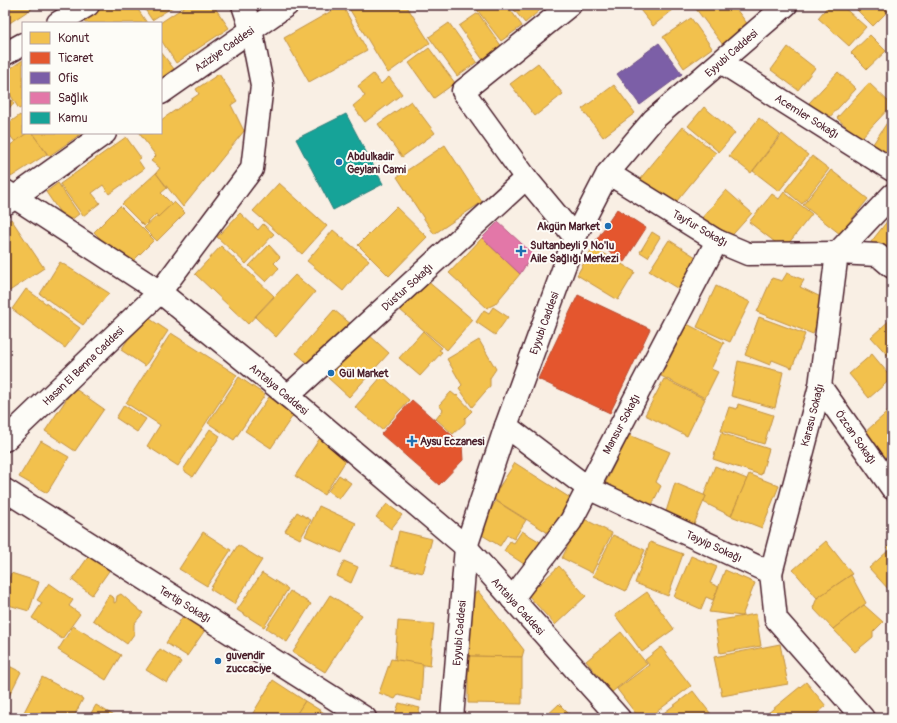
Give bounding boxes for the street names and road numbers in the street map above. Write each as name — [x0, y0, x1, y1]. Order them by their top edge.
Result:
street label: Aziziye Caddesi — [192, 24, 257, 75]
street label: Eyyubi Caddesi — [702, 27, 760, 80]
street label: Acemler Sokağı — [772, 92, 841, 141]
street label: Tayfur Sokağı — [670, 207, 730, 250]
street label: Düstur Sokağı — [379, 261, 436, 314]
street label: Eyyubi Caddesi — [527, 290, 562, 356]
street label: Hasan El Benna Caddesi — [40, 324, 127, 408]
street label: Antalya Caddesi — [247, 361, 311, 418]
street label: Karasu Sokağı — [798, 382, 827, 448]
street label: Mansur Sokağı — [600, 392, 643, 456]
street label: Özcan Sokağı — [832, 408, 879, 467]
street label: Tayyip Sokağı — [684, 528, 744, 565]
street label: Antalya Caddesi — [488, 575, 547, 638]
street label: Tertip Sokağı — [156, 583, 213, 626]
street label: Eyyubi Caddesi — [450, 600, 469, 666]

